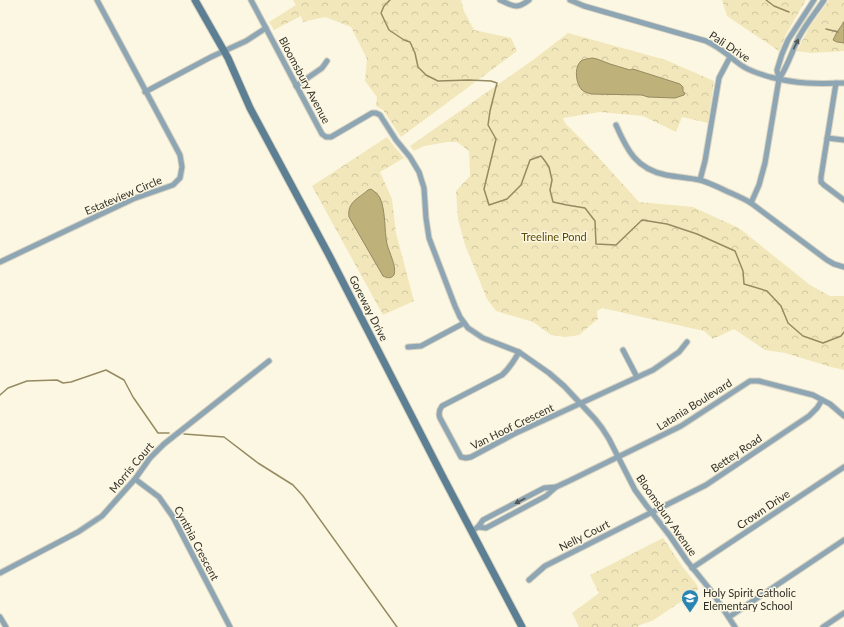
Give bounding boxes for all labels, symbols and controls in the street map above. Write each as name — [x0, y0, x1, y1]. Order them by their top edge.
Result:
street label: Pali Drive — [707, 28, 753, 64]
street label: Bloomsbury Avenue — [277, 34, 333, 126]
one-way arrow — [793, 38, 799, 50]
street label: Estateview Circle — [82, 173, 164, 217]
park label: Treeline Pond — [521, 230, 587, 243]
street label: Goreway Drive — [347, 273, 391, 343]
street label: Latania Boulevard — [654, 376, 734, 432]
street label: Van Hoof Crescent — [468, 400, 556, 452]
street label: Bettey Road — [708, 431, 764, 475]
street label: Morris Court — [106, 439, 156, 495]
street label: Bloomsbury Avenue — [634, 472, 700, 558]
street label: Crown Drive — [734, 486, 792, 531]
one-way arrow — [514, 498, 526, 504]
street label: Cynthia Crescent — [172, 504, 222, 583]
street label: Nelly Court — [557, 517, 611, 553]
place label: Holy Spirit Catholic Elementary School — [703, 586, 796, 612]
school or university icon: Holy Spirit Catholic Elementary School — [680, 588, 700, 613]

